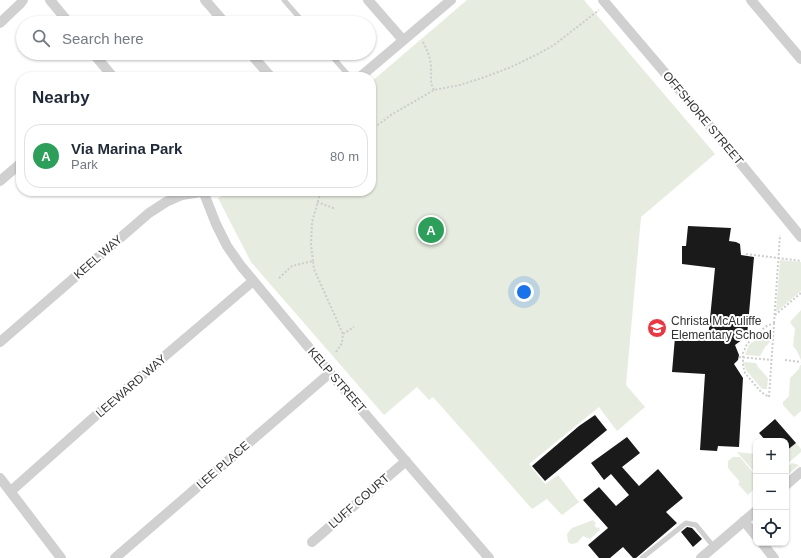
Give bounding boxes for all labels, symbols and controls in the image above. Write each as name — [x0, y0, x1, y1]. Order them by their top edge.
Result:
search box — [16, 16, 376, 60]
icon: search — [30, 27, 52, 49]
text: Search here — [62, 30, 144, 47]
street label: OFFSHORE STREET — [660, 69, 747, 168]
text: Nearby — [32, 88, 90, 107]
text: Via Marina Park — [71, 140, 182, 157]
text: A — [41, 149, 51, 164]
text: 80 m — [330, 149, 359, 164]
text: Park — [71, 157, 98, 172]
pin: A — [418, 215, 444, 245]
street label: KEEL WAY — [71, 232, 125, 282]
your location — [514, 282, 534, 302]
place label: Christa McAuliffe Elementary School — [671, 314, 772, 342]
school or university icon: Christa McAuliffe Elementary School — [646, 317, 668, 339]
street label: KELP STREET — [305, 345, 369, 416]
street label: LEEWARD WAY — [93, 352, 169, 420]
street label: LEE PLACE — [194, 438, 252, 492]
map controls — [753, 438, 789, 546]
button: + — [753, 438, 789, 474]
street label: LUFF COURT — [326, 470, 393, 531]
button: − — [753, 474, 789, 510]
button: locate — [753, 510, 789, 546]

